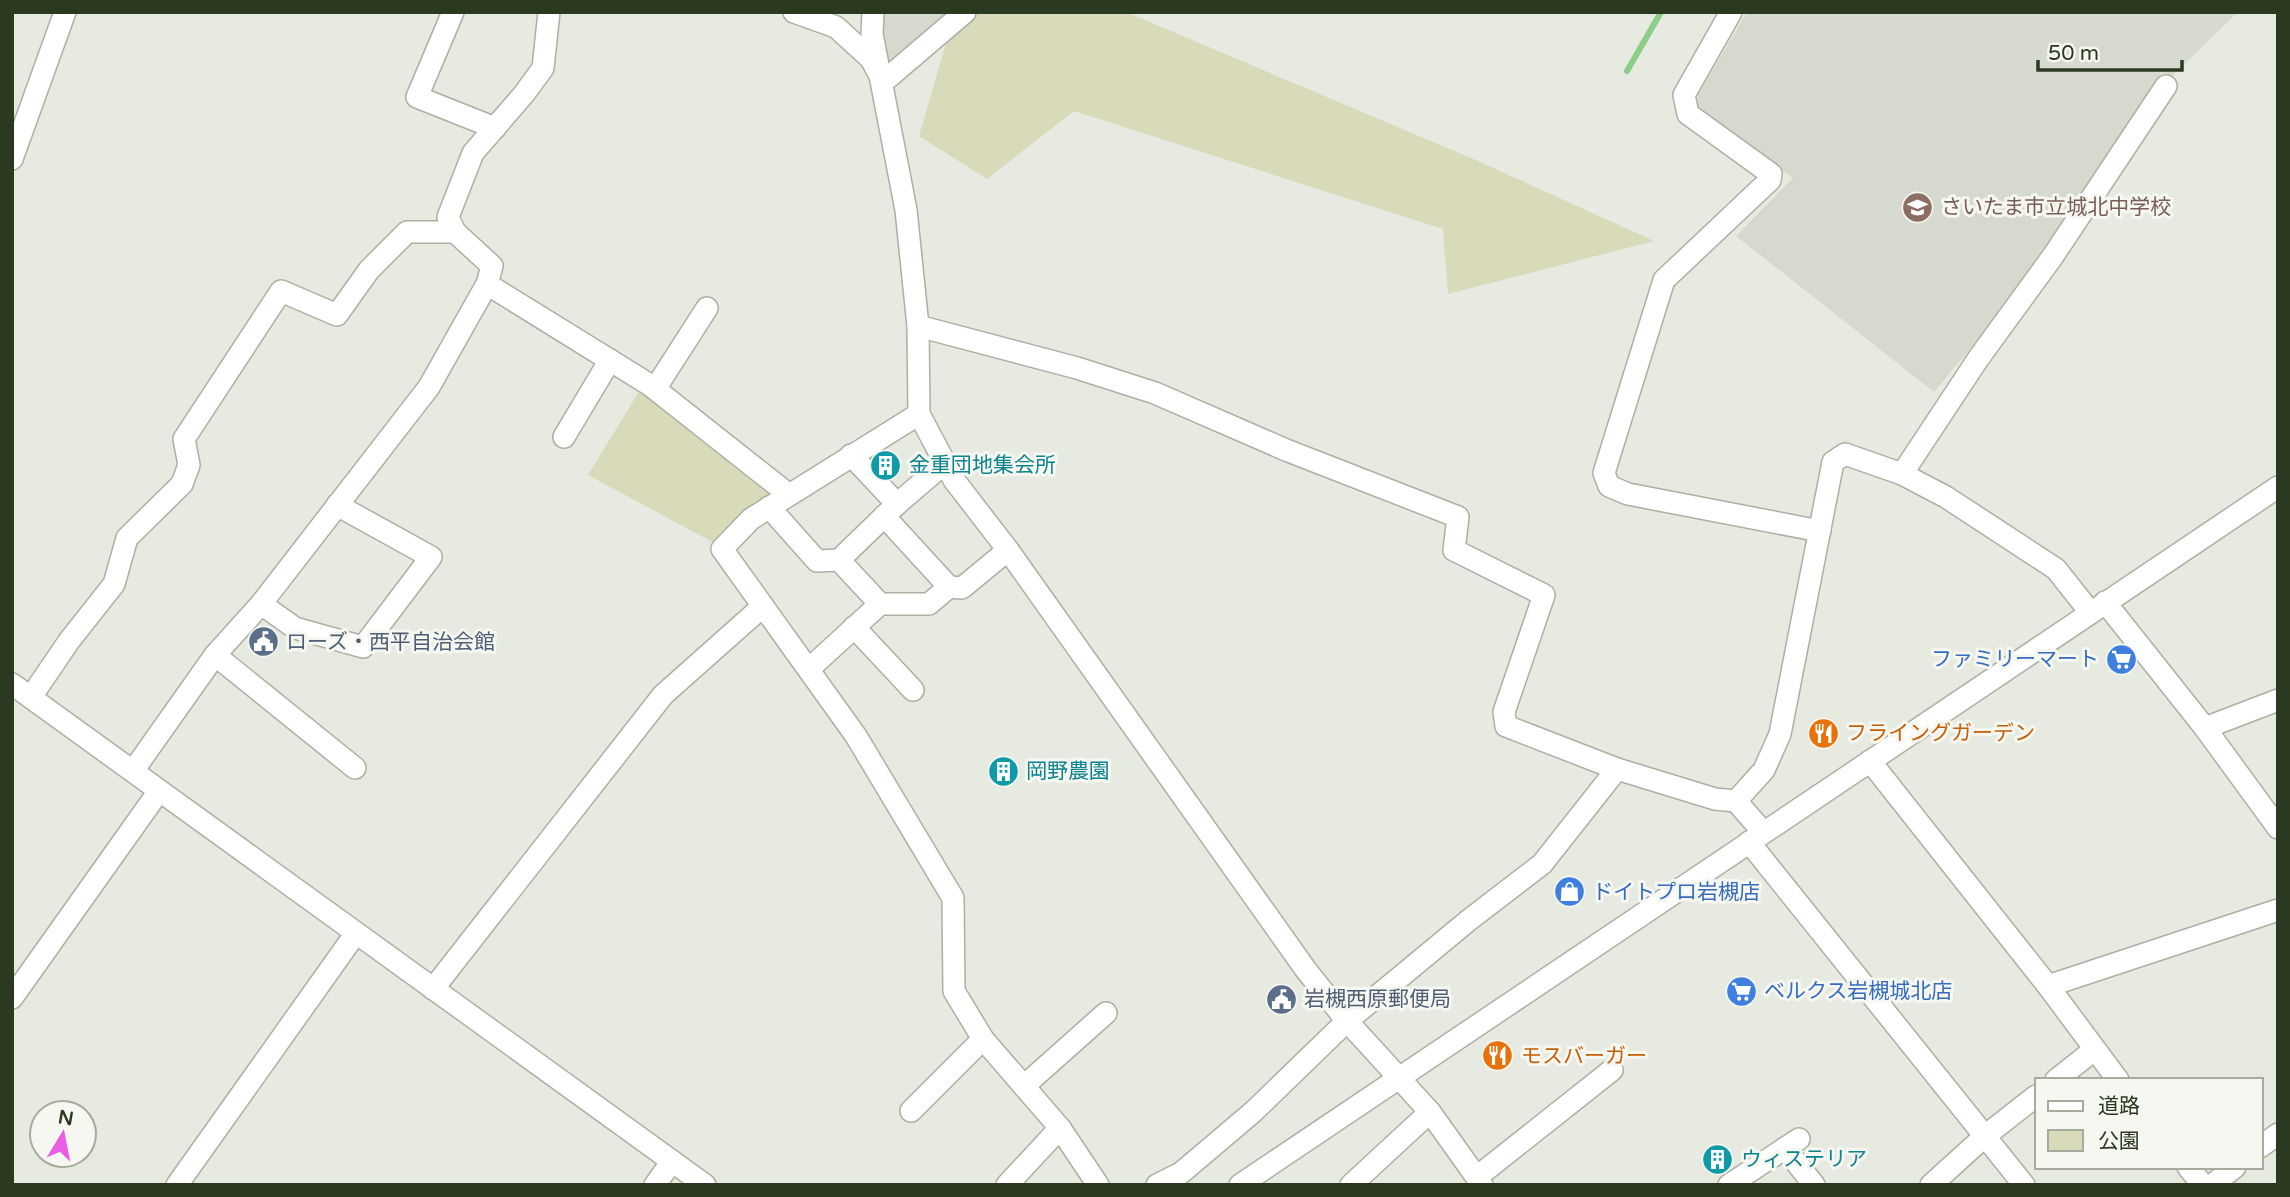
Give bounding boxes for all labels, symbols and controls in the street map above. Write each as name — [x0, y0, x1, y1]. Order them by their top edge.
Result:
scale bar — [2038, 28, 2182, 72]
text: 50 m — [2048, 41, 2099, 66]
school or university icon: さいたま市立城北中学校 — [1901, 190, 1935, 224]
place label: さいたま市立城北中学校 — [1941, 195, 2171, 220]
building icon: 金重団地集会所 — [869, 448, 903, 482]
place label: 金重団地集会所 — [909, 453, 1056, 478]
public building icon: ローズ・西平自治会館 — [246, 625, 280, 659]
place label: ローズ・西平自治会館 — [286, 630, 495, 655]
supermarket icon: ファミリーマート — [2105, 642, 2139, 676]
place label: ファミリーマート — [1931, 647, 2099, 672]
restaurant icon: フライングガーデン — [1806, 716, 1840, 750]
place label: フライングガーデン — [1846, 721, 2035, 746]
building icon: 岡野農園 — [986, 754, 1020, 788]
place label: 岡野農園 — [1026, 759, 1110, 784]
shop icon: ドイトプロ岩槻店 — [1552, 875, 1586, 909]
place label: ドイトプロ岩槻店 — [1592, 880, 1760, 905]
supermarket icon: ベルクス岩槻城北店 — [1724, 974, 1758, 1008]
place label: ベルクス岩槻城北店 — [1764, 979, 1952, 1004]
public building icon: 岩槻西原郵便局 — [1264, 982, 1298, 1016]
place label: 岩槻西原郵便局 — [1304, 987, 1451, 1012]
restaurant icon: モスバーガー — [1481, 1039, 1515, 1073]
place label: モスバーガー — [1521, 1044, 1647, 1069]
legend — [2035, 1078, 2262, 1169]
text: 道路 — [2098, 1094, 2140, 1119]
north arrow — [28, 1099, 98, 1169]
text: N — [56, 1106, 75, 1130]
text: 公園 — [2098, 1129, 2140, 1154]
building icon: ウィステリア — [1701, 1142, 1735, 1176]
place label: ウィステリア — [1741, 1147, 1867, 1172]

